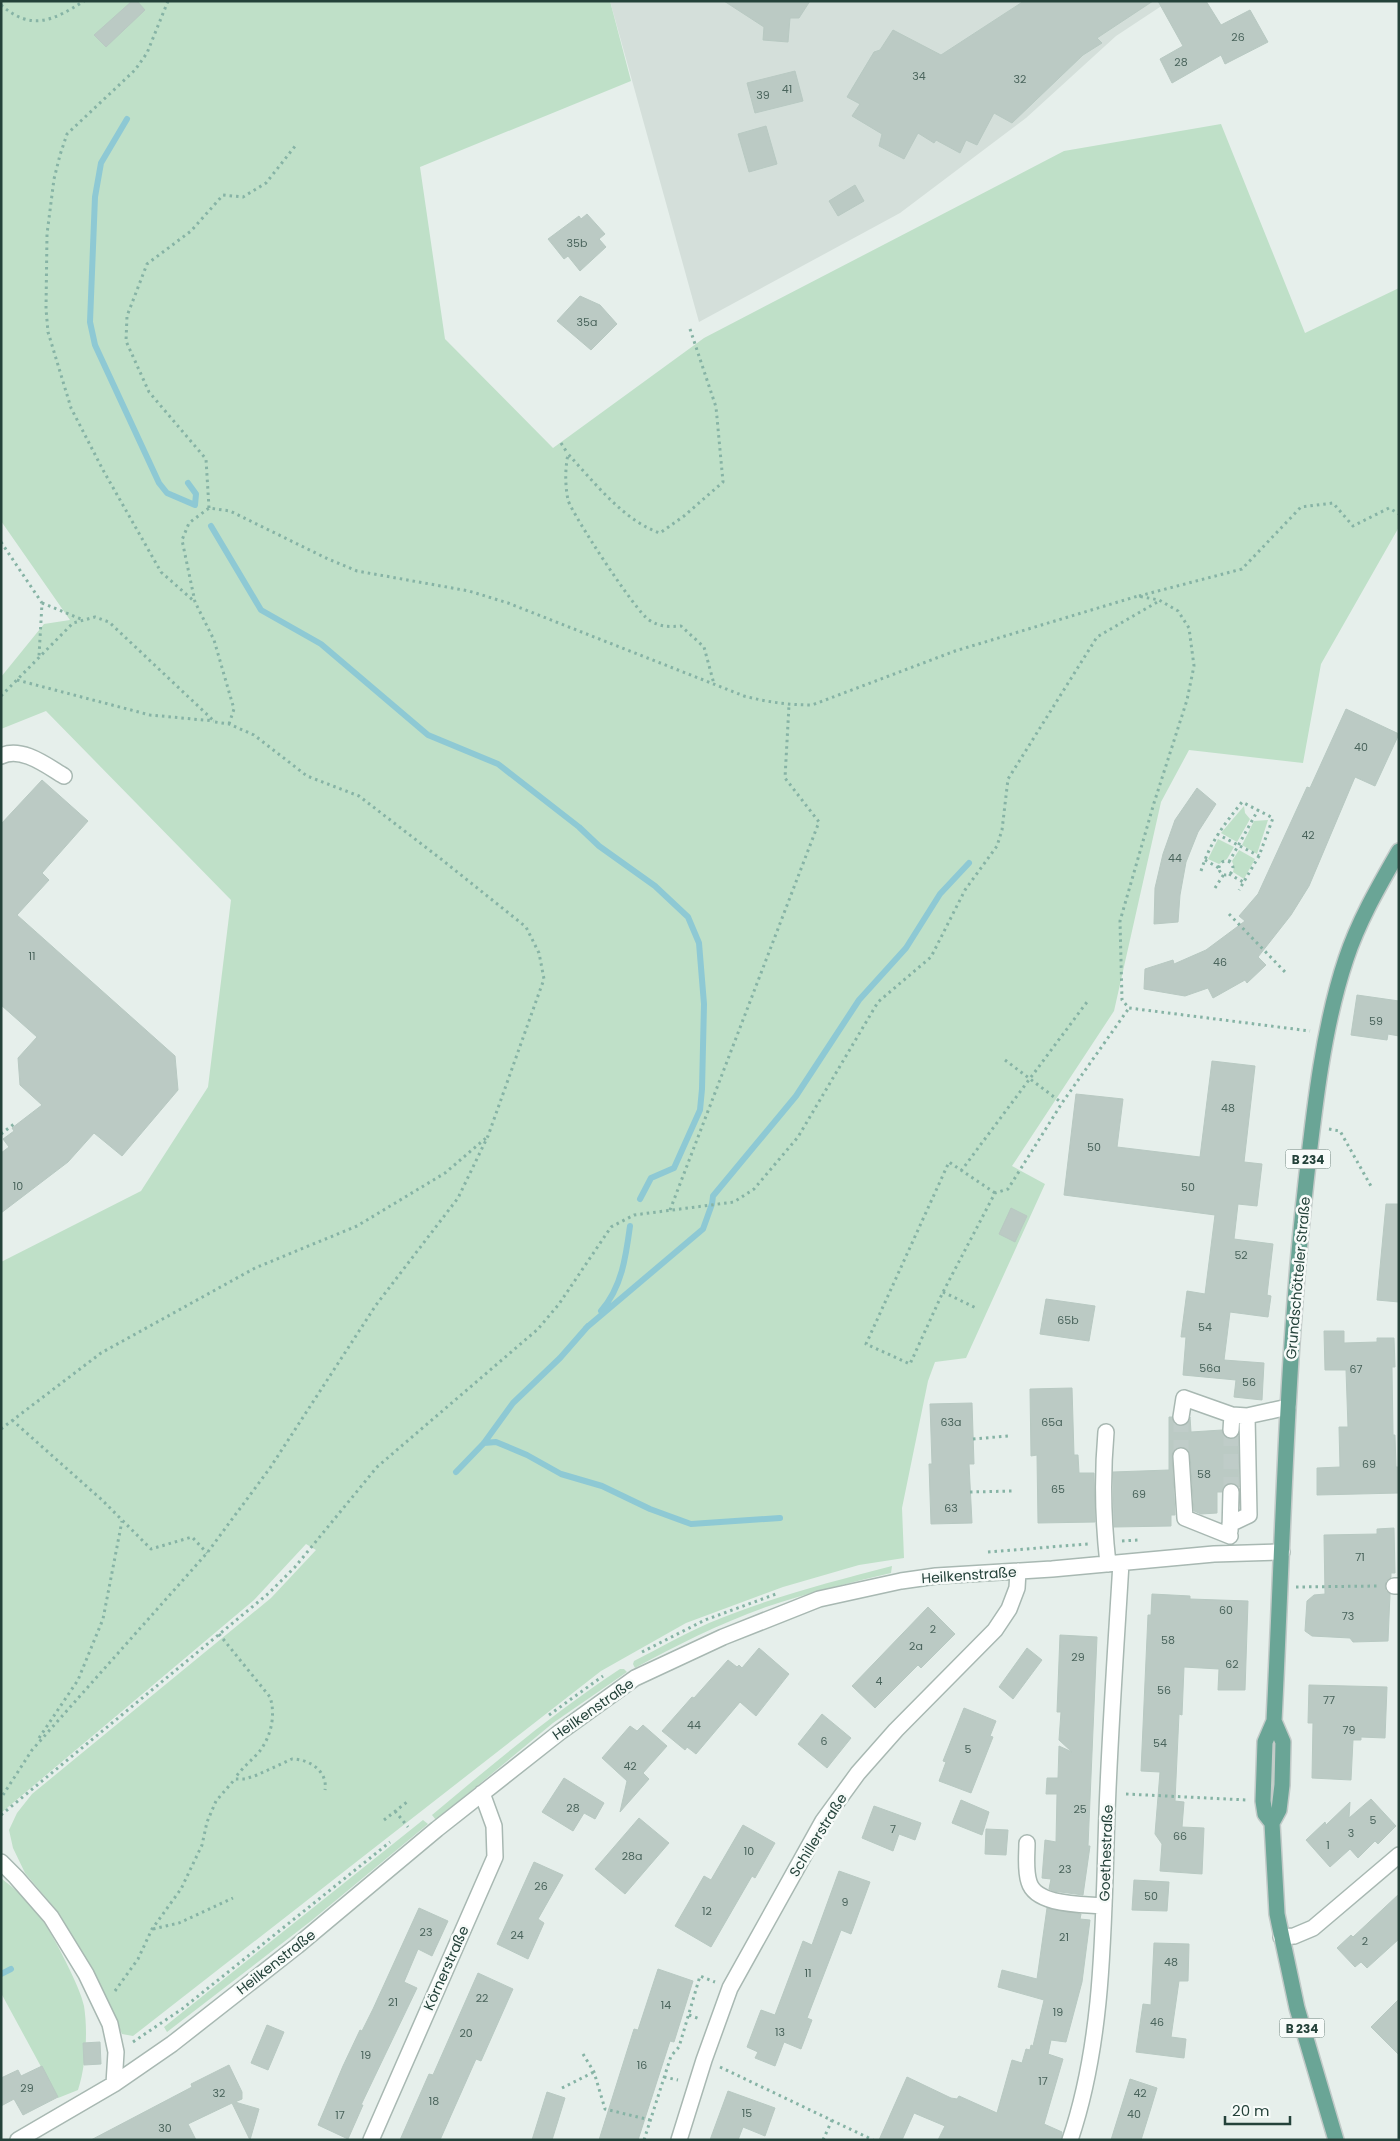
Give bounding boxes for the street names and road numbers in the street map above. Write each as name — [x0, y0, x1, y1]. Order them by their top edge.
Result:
road number: B 234 — [1286, 1150, 1330, 1168]
street label: Grundschötteler Straße — [1281, 1195, 1315, 1360]
street label: Heilkenstraße — [921, 1562, 1018, 1588]
street label: Heilkenstraße — [548, 1673, 638, 1745]
street label: Schillerstraße — [784, 1789, 852, 1881]
street label: Goethestraße — [1094, 1804, 1118, 1902]
street label: Körnerstraße — [418, 1922, 474, 2014]
street label: Heilkenstraße — [232, 1925, 320, 1999]
road number: B 234 — [1280, 2019, 1324, 2038]

